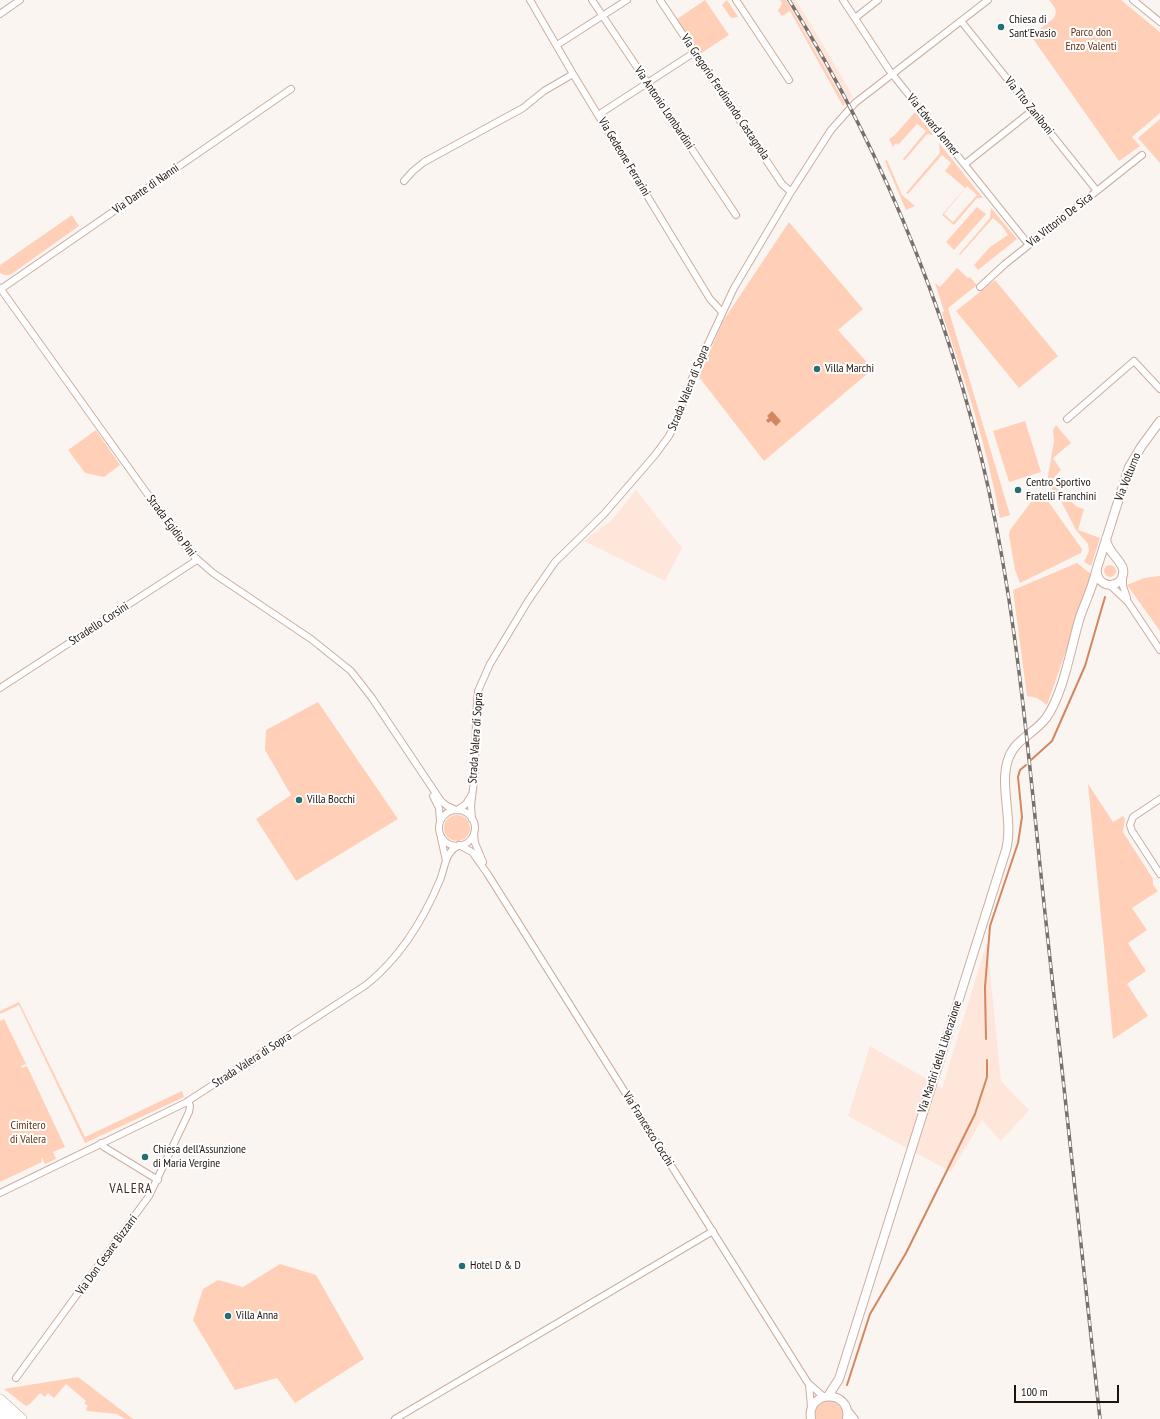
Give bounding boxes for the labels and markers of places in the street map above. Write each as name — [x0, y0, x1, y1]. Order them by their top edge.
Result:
place label: Chiesa di Sant'Evasio — [1009, 13, 1056, 41]
marker: Chiesa di Sant'Evasio — [996, 22, 1006, 32]
place label: Villa Marchi — [825, 362, 874, 376]
marker: Villa Marchi — [812, 364, 822, 374]
place label: Centro Sportivo Fratelli Franchini — [1026, 476, 1096, 504]
marker: Centro Sportivo Fratelli Franchini — [1013, 485, 1023, 495]
place label: Villa Bocchi — [307, 793, 355, 807]
marker: Villa Bocchi — [294, 795, 304, 805]
place label: Chiesa dell'Assunzione di Maria Vergine — [153, 1143, 246, 1171]
marker: Chiesa dell'Assunzione di Maria Vergine — [140, 1152, 150, 1162]
place label: Hotel D & D — [470, 1259, 521, 1273]
marker: Hotel D & D — [457, 1261, 467, 1271]
place label: Villa Anna — [236, 1309, 278, 1323]
marker: Villa Anna — [223, 1311, 233, 1321]

